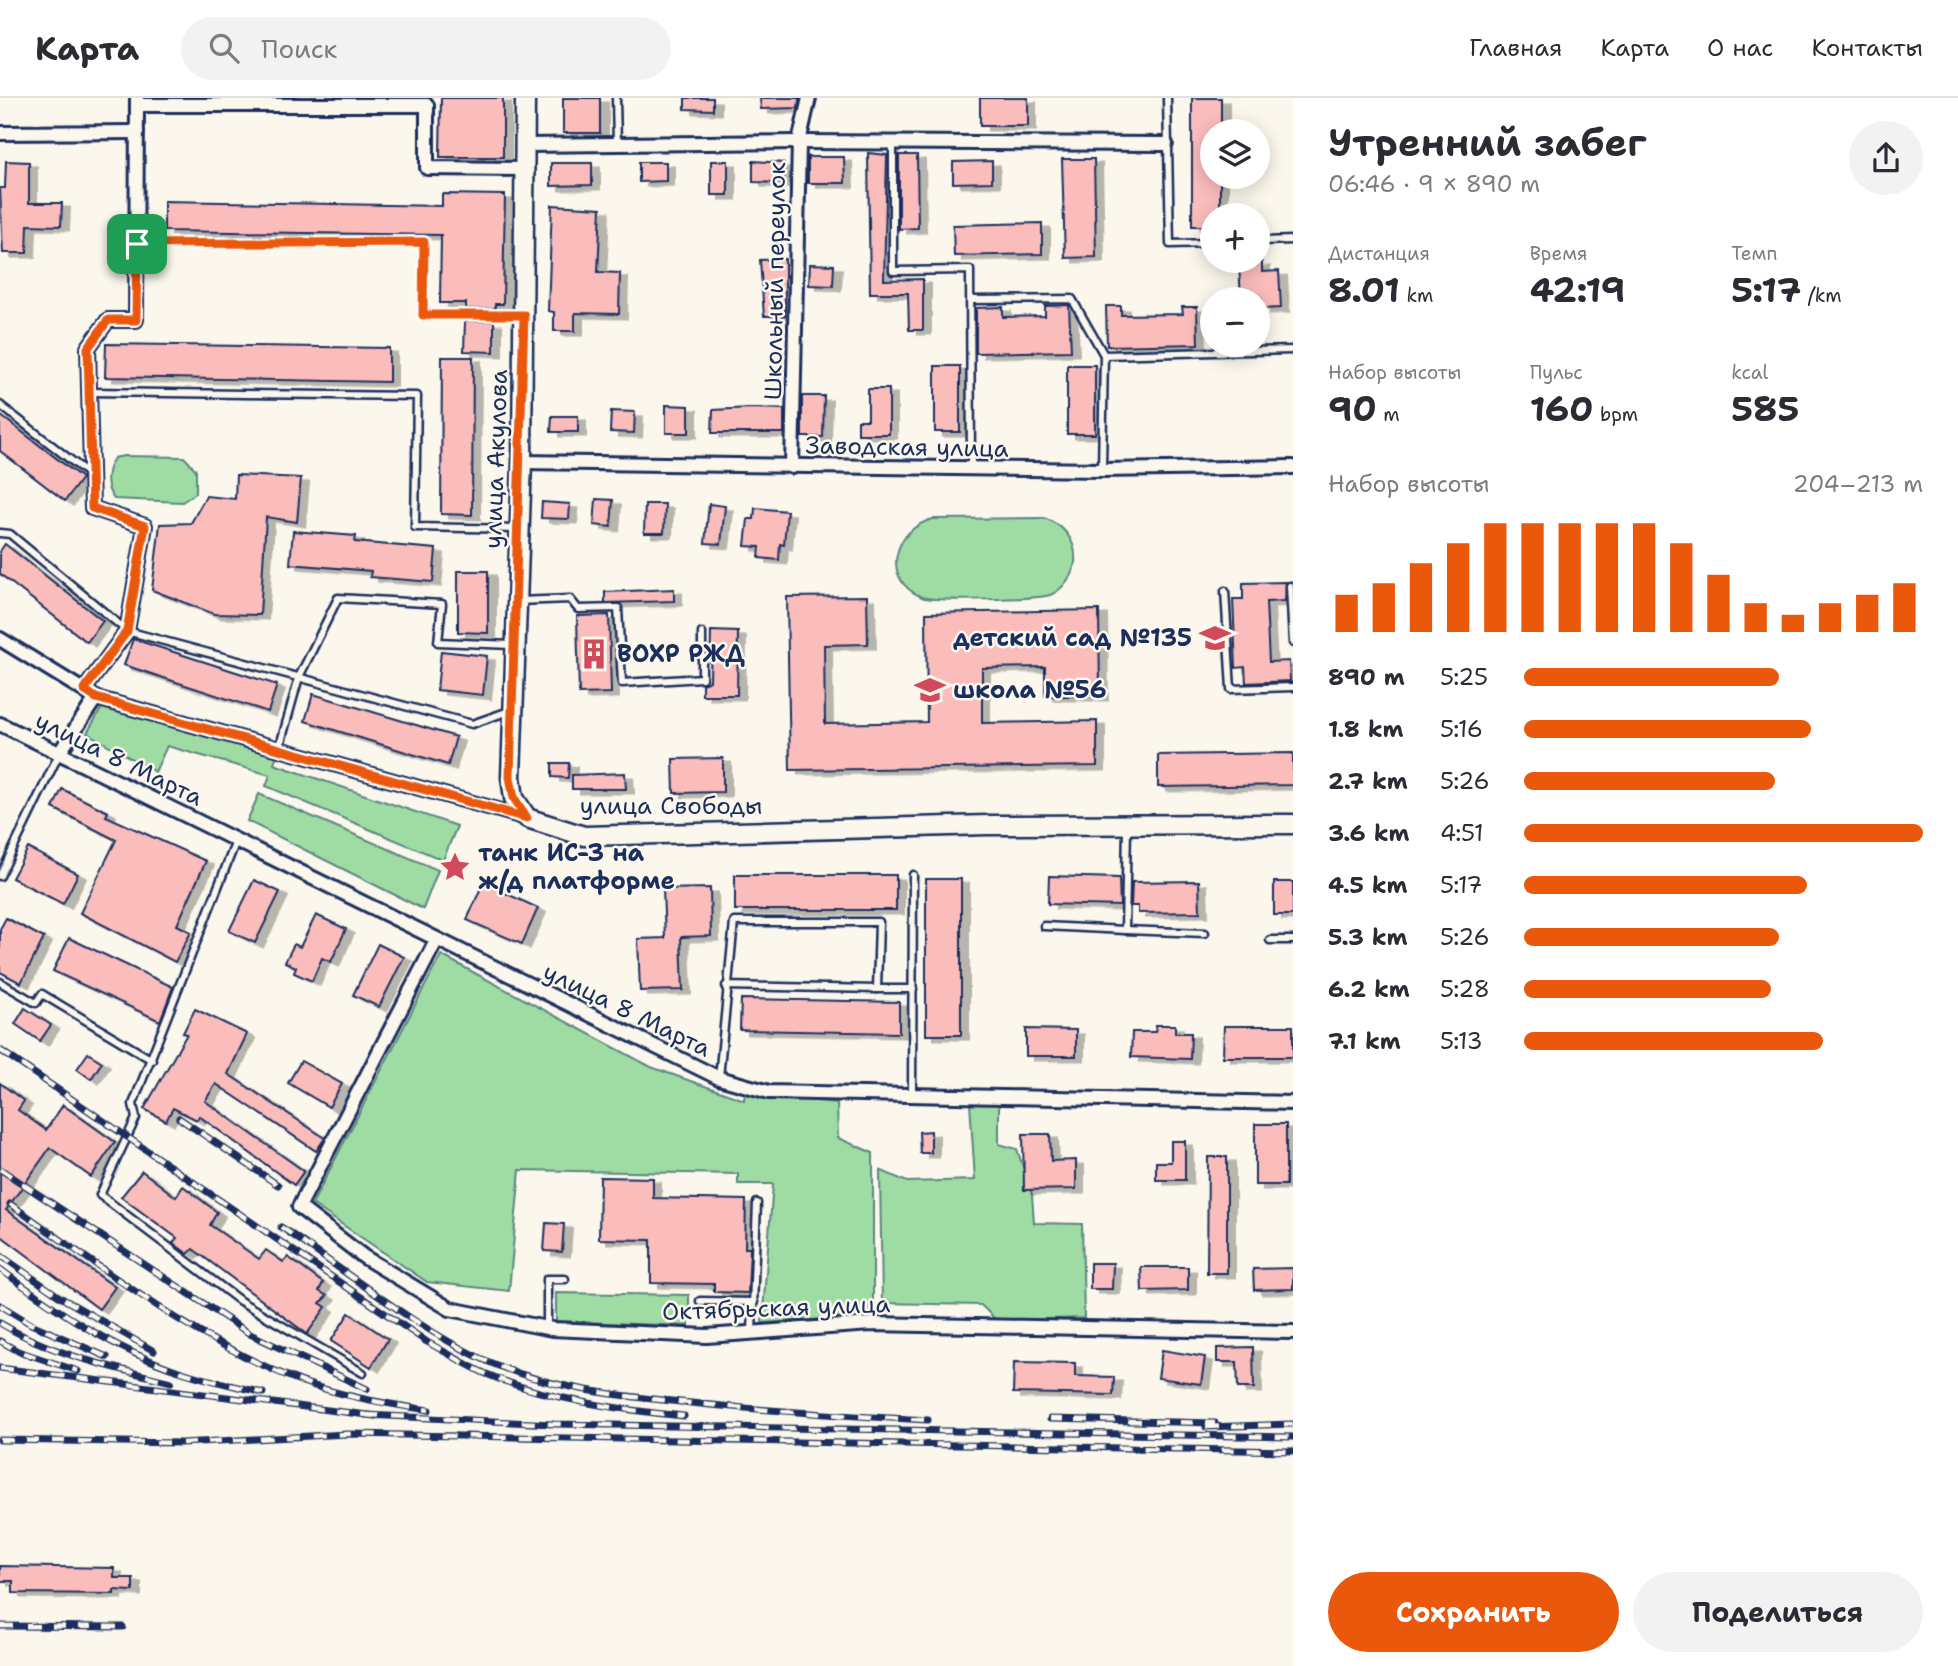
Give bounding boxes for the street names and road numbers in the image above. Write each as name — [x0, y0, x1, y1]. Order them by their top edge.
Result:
street label: Школьный переулок — [757, 161, 793, 400]
street label: улица Акулова — [477, 369, 515, 549]
street label: Заводская улица — [805, 429, 1009, 465]
street label: улица 8 Марта — [30, 705, 208, 813]
street label: улица Свободы — [580, 790, 762, 822]
street label: улица 8 Марта — [538, 956, 716, 1064]
street label: Октябрьская улица — [661, 1288, 891, 1328]

